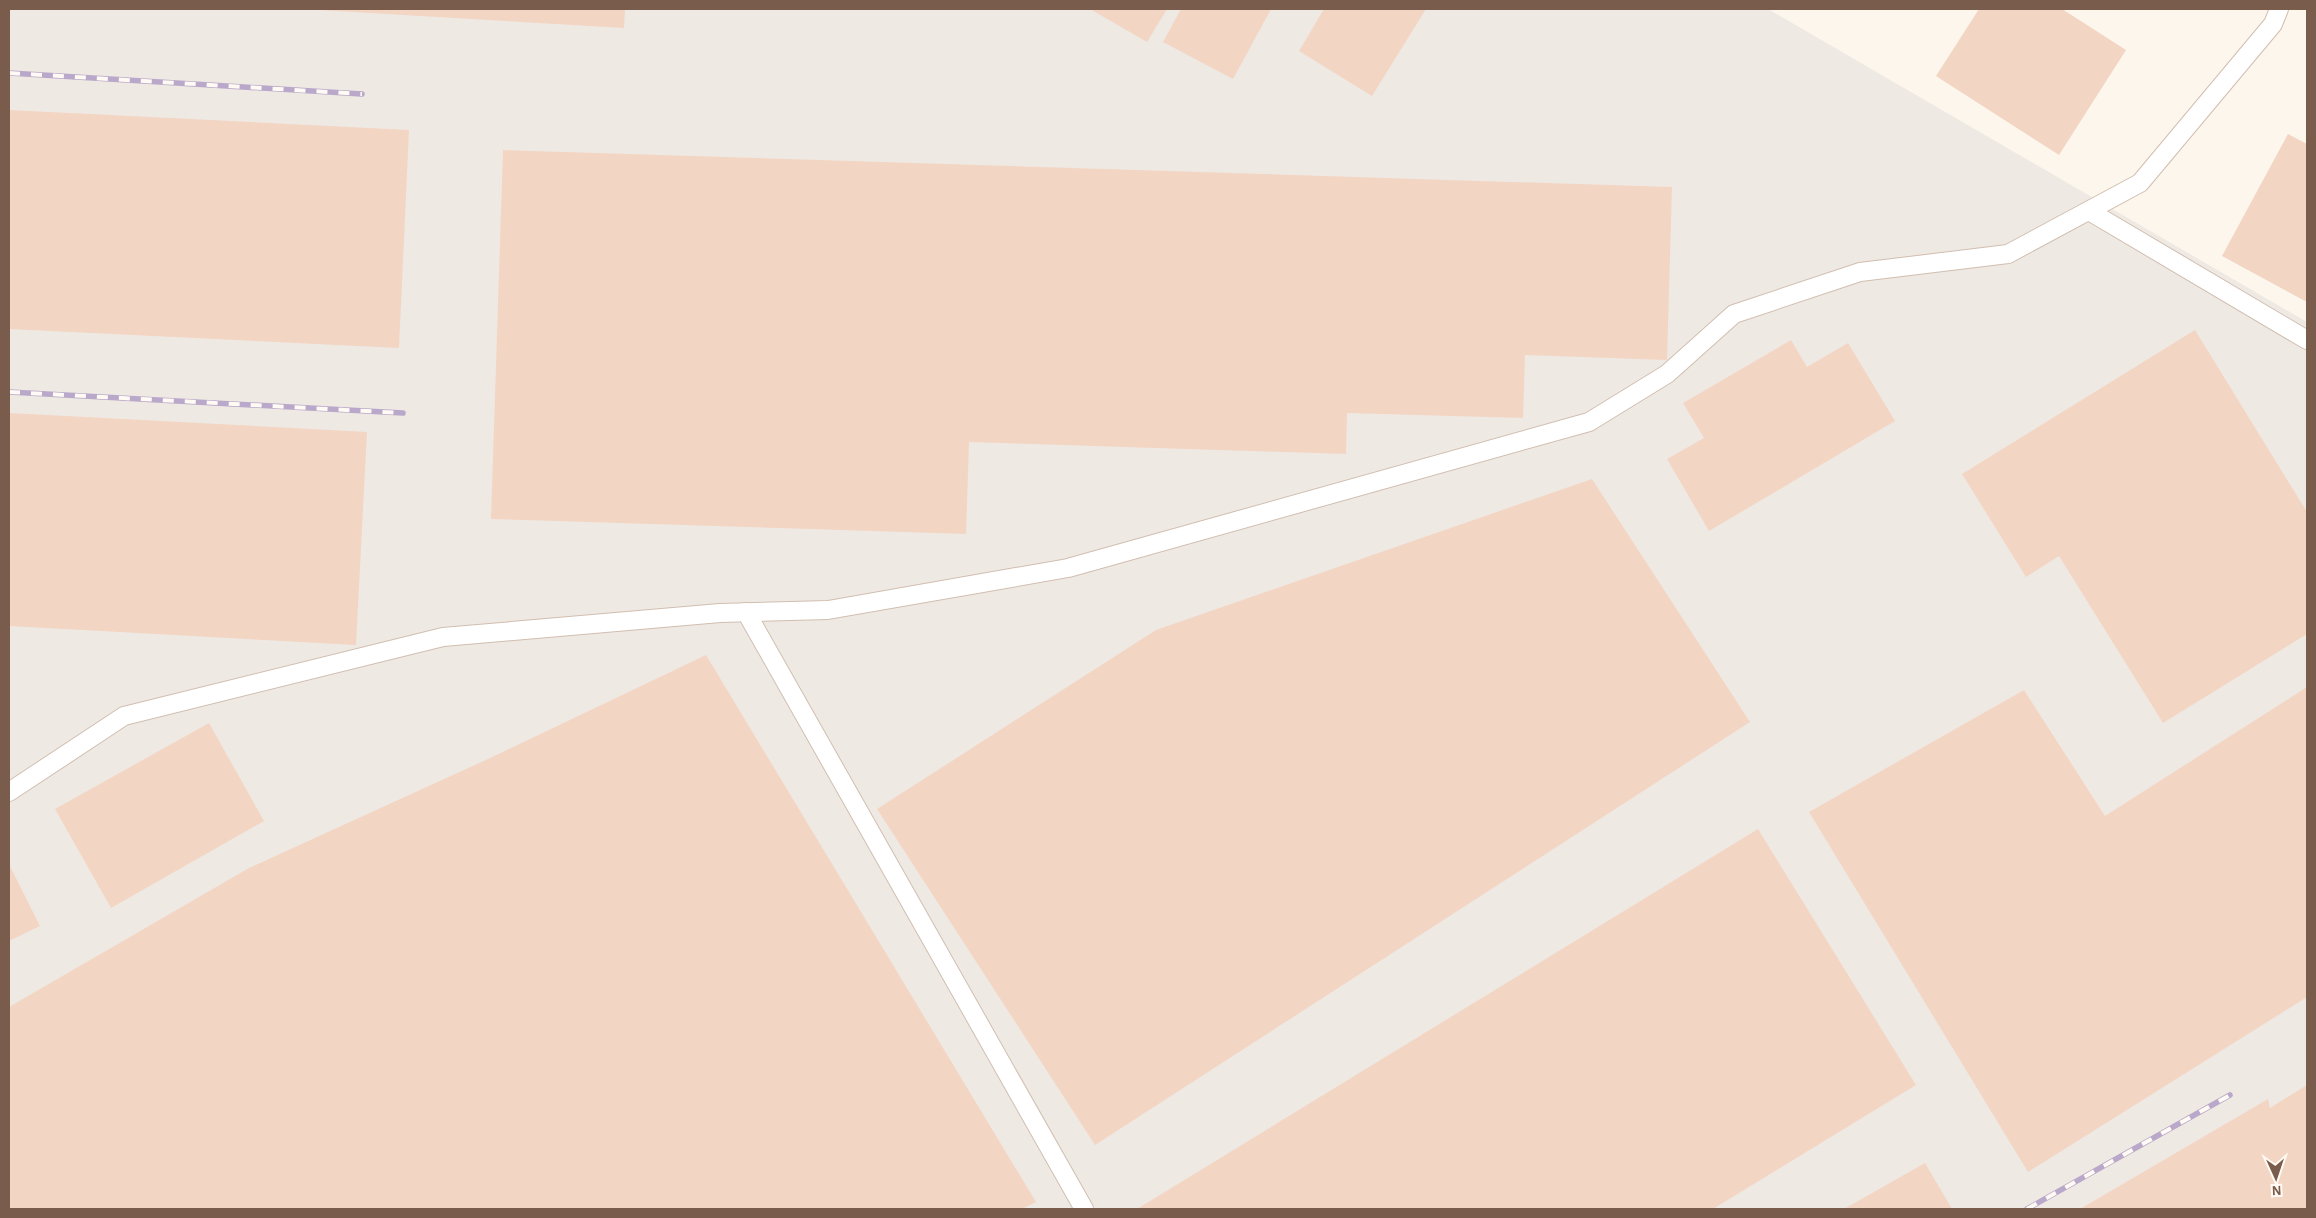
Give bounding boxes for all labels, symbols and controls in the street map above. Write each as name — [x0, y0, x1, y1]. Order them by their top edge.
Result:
north arrow — [2251, 1153, 2301, 1203]
text: N — [2271, 1183, 2282, 1197]

